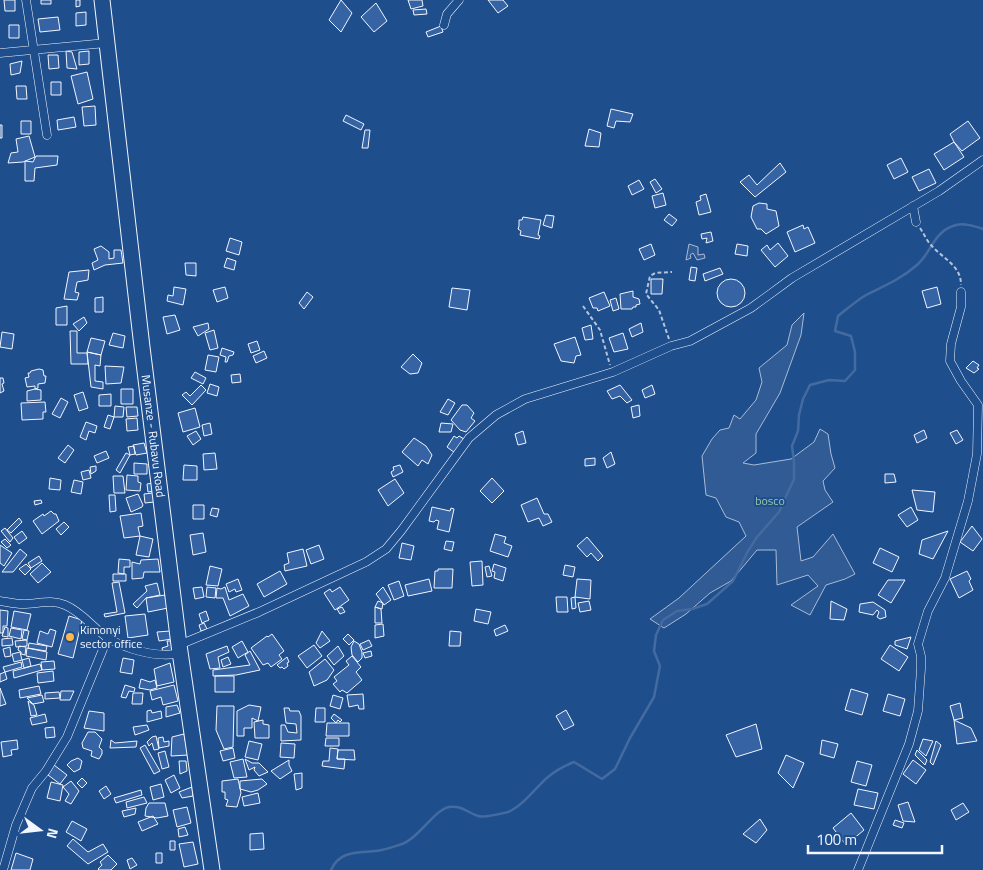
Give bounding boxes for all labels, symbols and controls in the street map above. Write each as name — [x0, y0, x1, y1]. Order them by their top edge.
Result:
street label: Musanze - Rubavu Road — [137, 374, 171, 498]
park label: bosco — [755, 491, 785, 510]
place label: Kimonyi sector office — [80, 620, 142, 653]
marker: Kimonyi sector office — [64, 631, 76, 643]
north arrow — [15, 805, 65, 855]
scale bar — [808, 822, 942, 854]
text: N — [42, 826, 64, 841]
text: 100 m — [816, 828, 857, 851]

